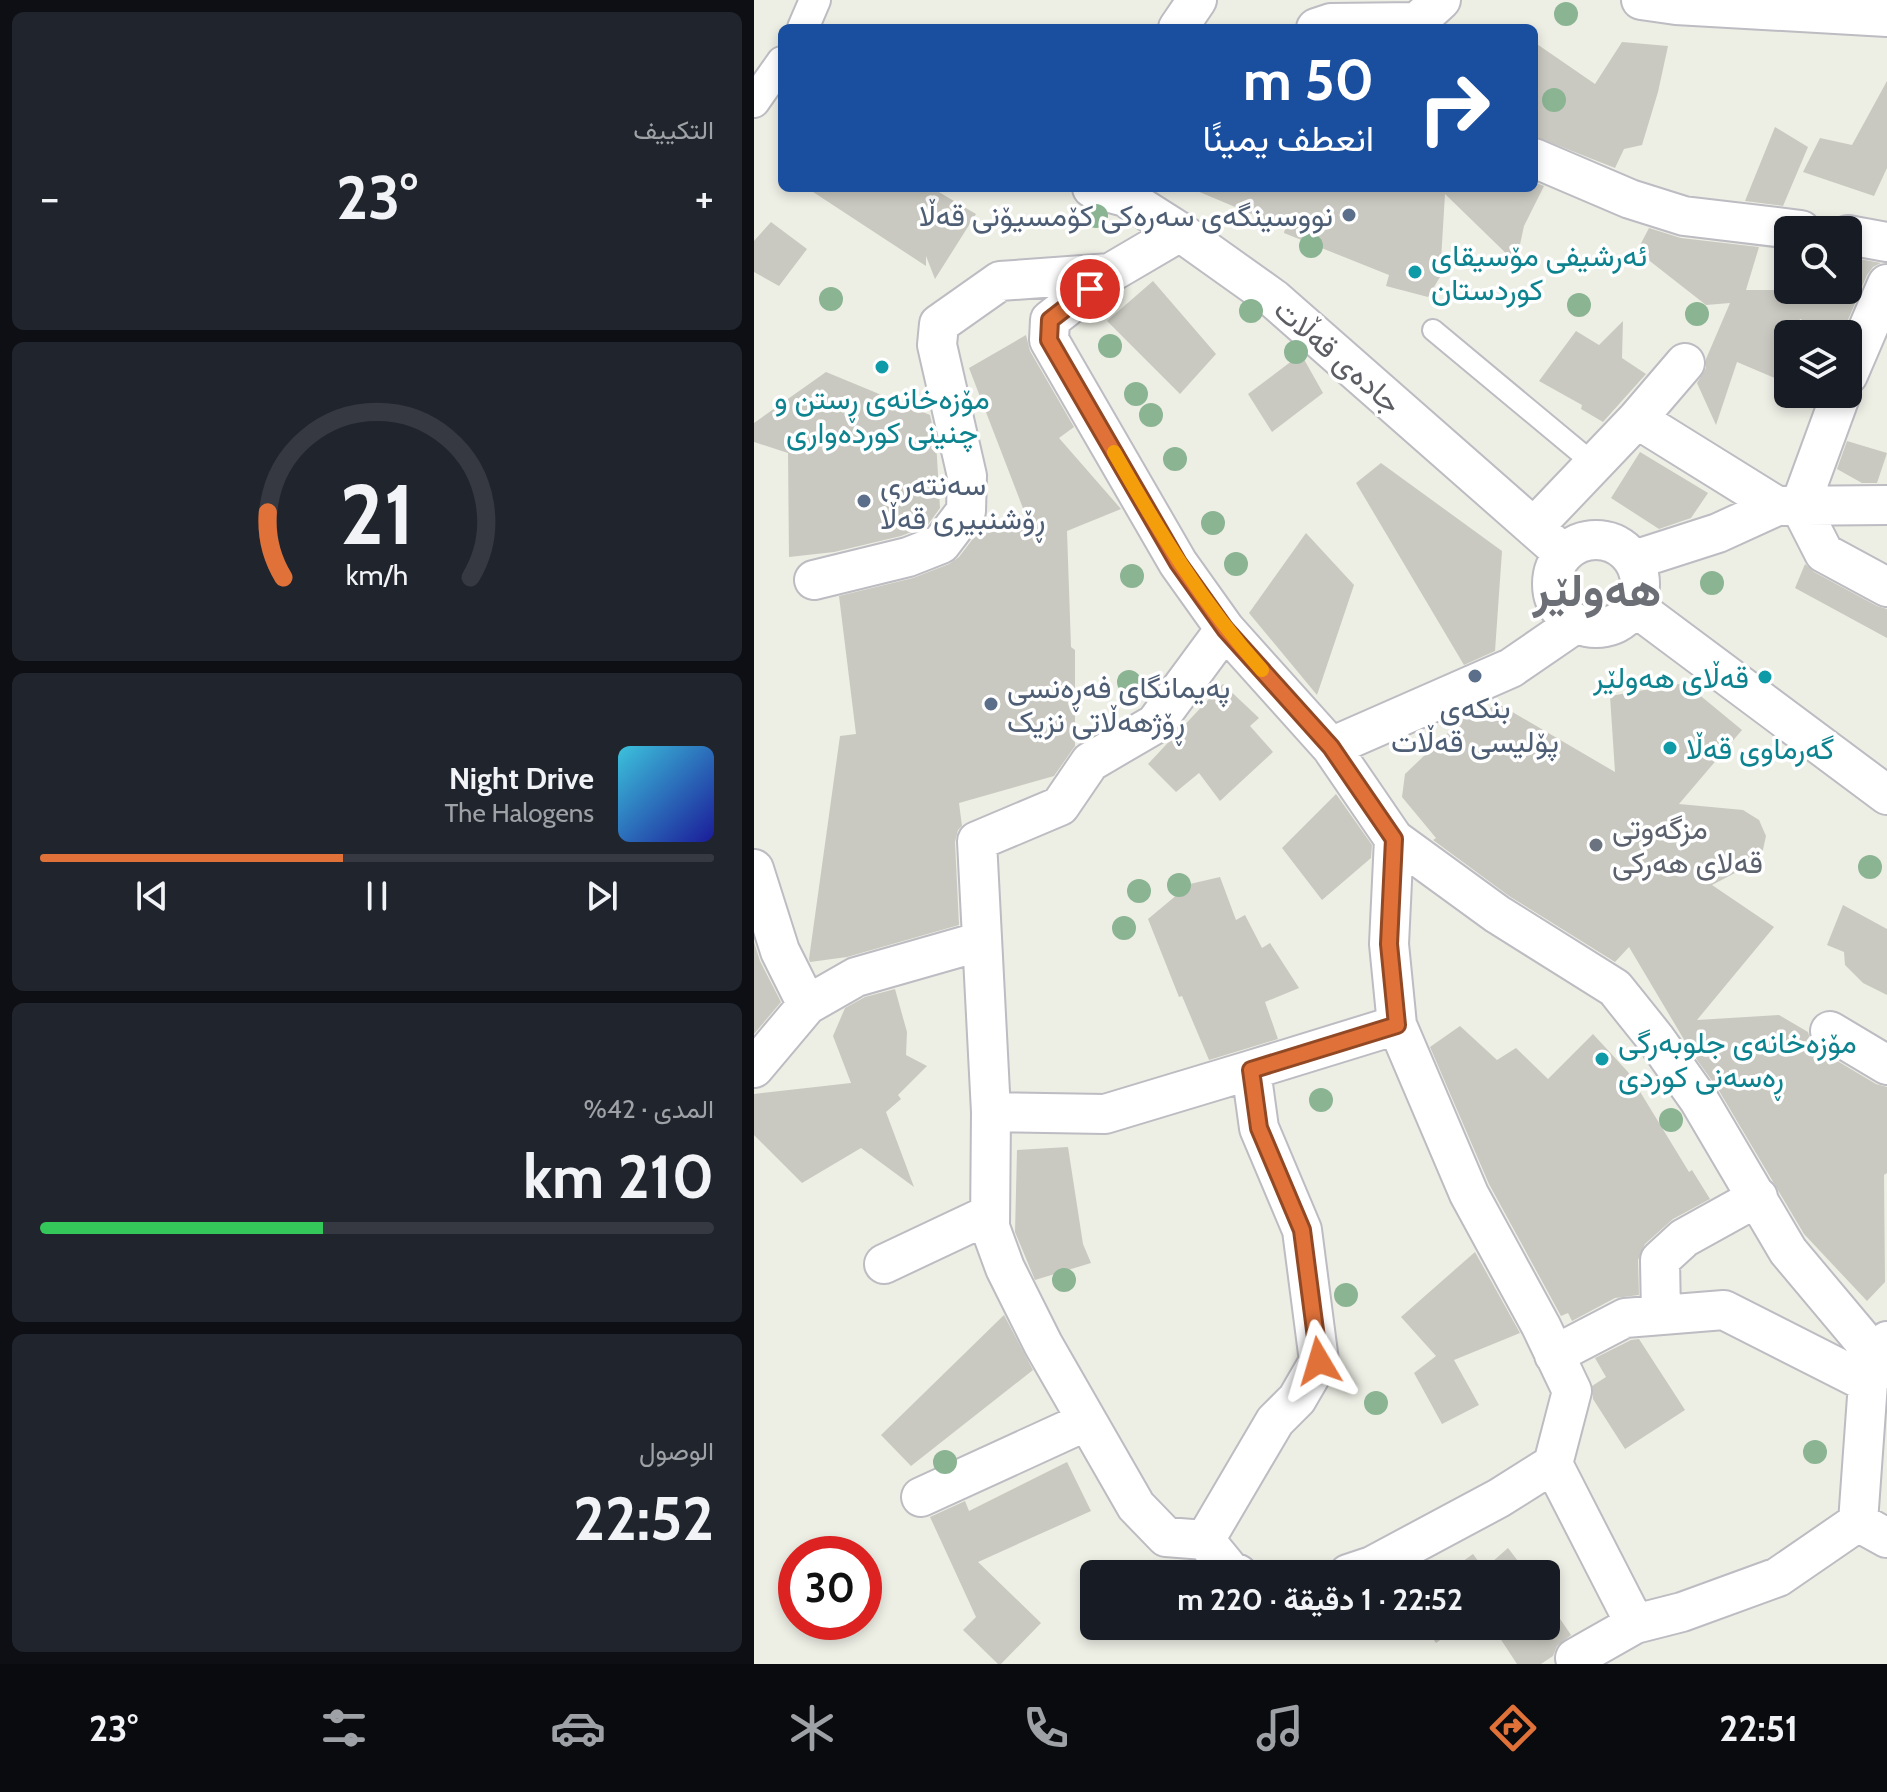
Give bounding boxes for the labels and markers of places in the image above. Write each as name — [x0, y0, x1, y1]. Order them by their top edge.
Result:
place label: نووسینگەی سەرەکی کۆمسیۆنی قەڵا — [919, 197, 1333, 234]
marker: نووسینگەی سەرەکی کۆمسیۆنی قەڵا — [1340, 206, 1358, 224]
place label: ئەرشیفی مۆسیقای کوردستان — [1431, 237, 1647, 308]
pin — [1056, 255, 1124, 323]
marker: ئەرشیفی مۆسیقای کوردستان — [1406, 263, 1424, 281]
marker: مۆزەخانەی ڕستن و چنینی کوردەواری — [873, 358, 891, 376]
place label: مۆزەخانەی ڕستن و چنینی کوردەواری — [774, 380, 990, 453]
place label: سەنتەری ڕۆشنبیری قەڵا — [880, 466, 1046, 543]
marker: سەنتەری ڕۆشنبیری قەڵا — [855, 492, 873, 510]
place label: قەڵای هەولێر — [1592, 659, 1749, 696]
marker: بنکەی پۆلیسی قەڵات — [1466, 667, 1484, 685]
marker: قەڵای هەولێر — [1756, 668, 1774, 686]
place label: پەیمانگای فەڕەنسی ڕۆژهەڵاتی نزیک — [1007, 669, 1230, 746]
place label: بنکەی پۆلیسی قەڵات — [1391, 689, 1559, 762]
marker: پەیمانگای فەڕەنسی ڕۆژهەڵاتی نزیک — [982, 695, 1000, 713]
place label: گەرماوی قەڵا — [1686, 730, 1834, 767]
marker: گەرماوی قەڵا — [1661, 739, 1679, 757]
place label: مزگەوتی قەلای هەرکی — [1612, 810, 1763, 881]
marker: مزگەوتی قەلای هەرکی — [1587, 836, 1605, 854]
place label: مۆزەخانەی جلوبەرگی ڕەسەنی کوردی — [1618, 1024, 1857, 1101]
marker: مۆزەخانەی جلوبەرگی ڕەسەنی کوردی — [1593, 1050, 1611, 1068]

